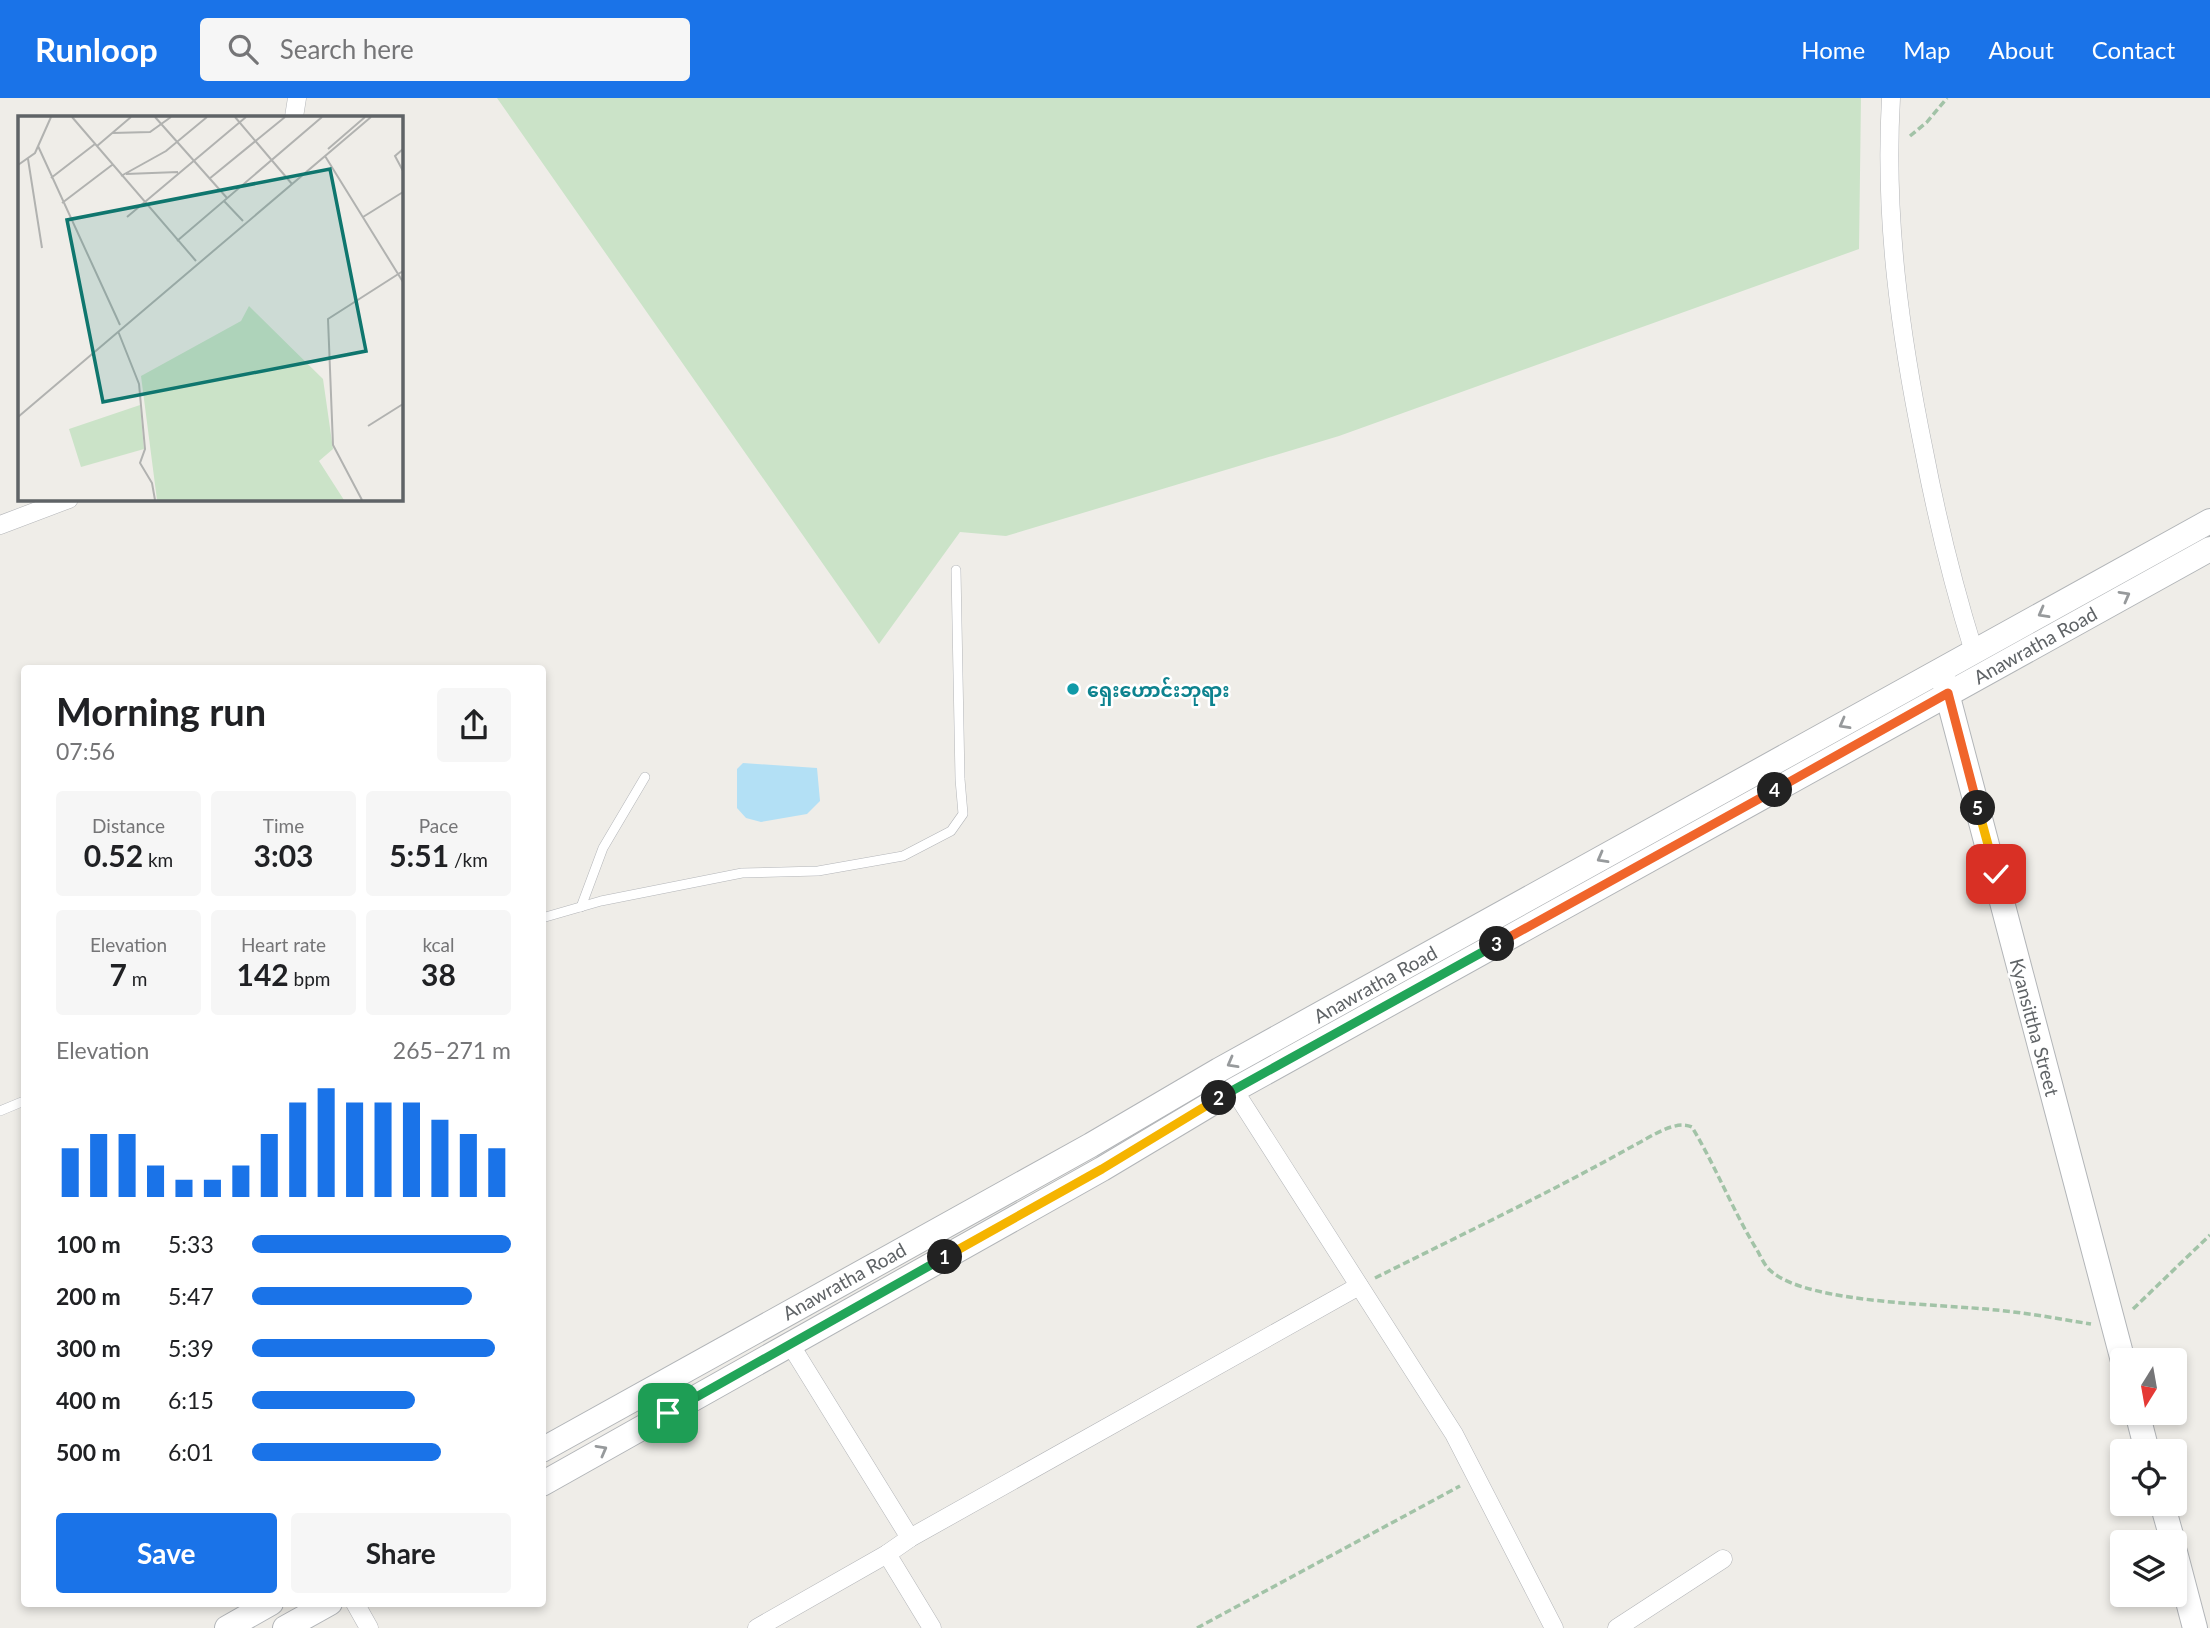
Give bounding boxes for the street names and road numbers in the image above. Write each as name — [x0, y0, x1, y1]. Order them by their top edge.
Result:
street label: Anawratha Road — [1969, 602, 2101, 688]
street label: Anawratha Road — [1309, 941, 1441, 1027]
street label: Kyansittha Street — [2006, 955, 2065, 1099]
street label: Anawratha Road — [778, 1238, 910, 1324]

